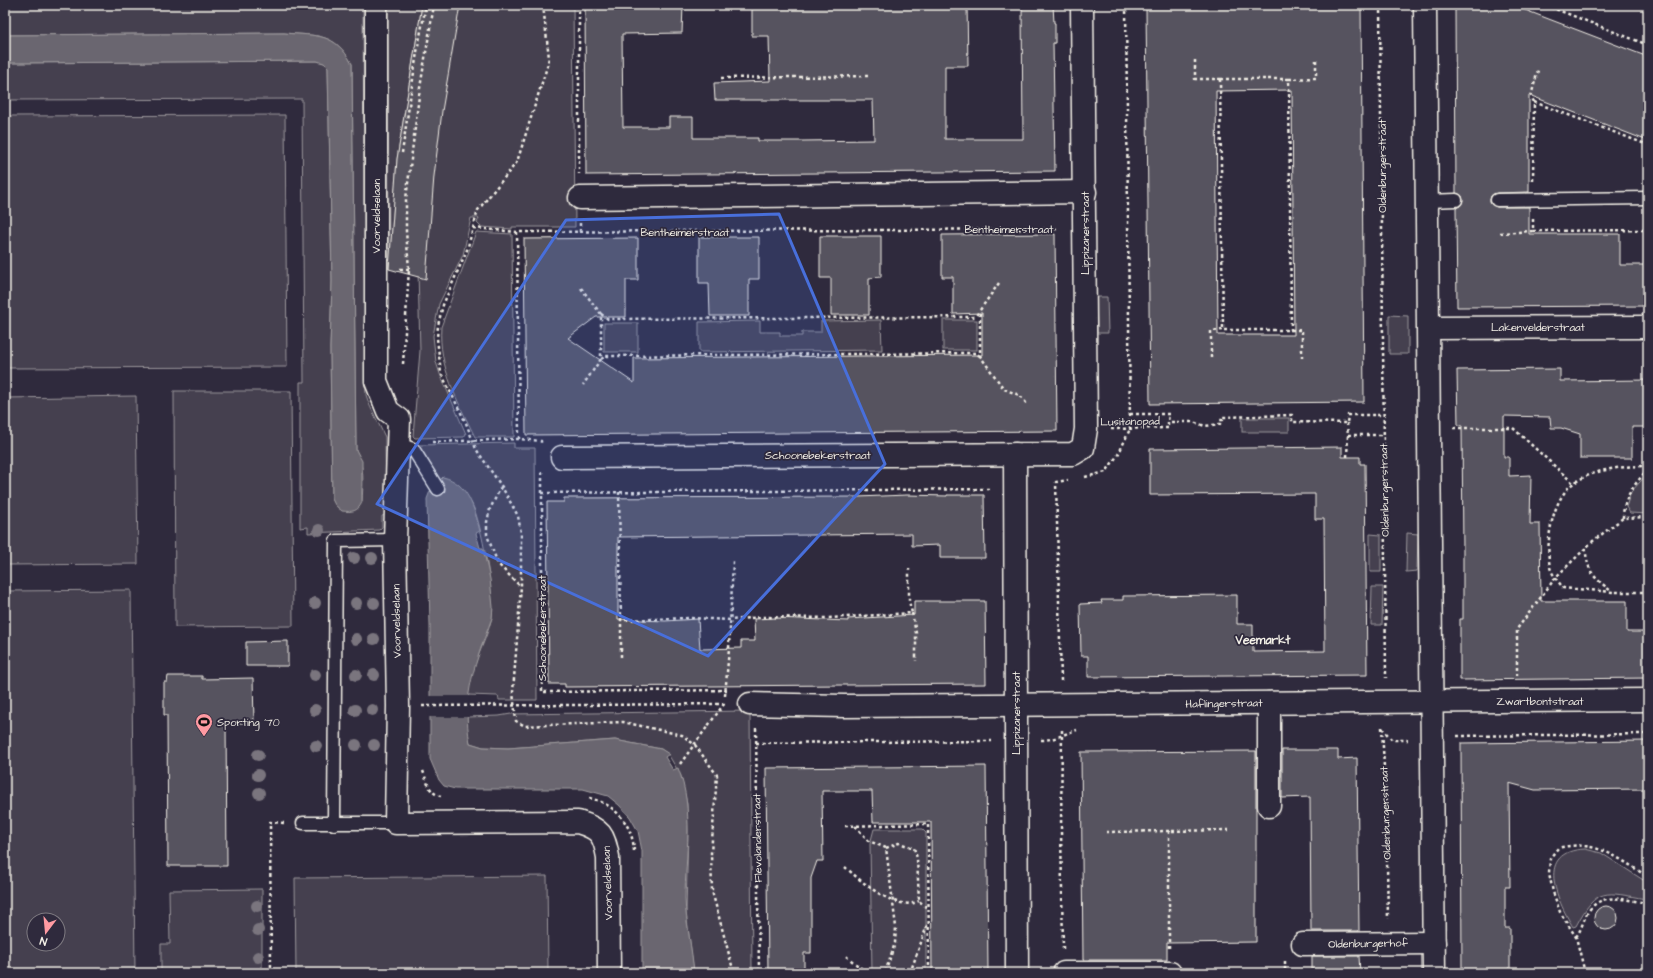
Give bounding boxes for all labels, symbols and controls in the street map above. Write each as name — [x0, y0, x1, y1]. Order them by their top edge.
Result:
street label: Oldenburgerstraat — [1375, 119, 1391, 213]
street label: Voorveldselaan — [369, 178, 384, 253]
street label: Lippizanerstraat — [1078, 191, 1093, 275]
street label: Bentheimerstraat — [964, 222, 1054, 237]
street label: Bentheimerstraat — [640, 225, 730, 240]
street label: Lakenvelderstraat — [1491, 320, 1586, 335]
street label: Lusitanopad — [1100, 413, 1160, 430]
street label: Oldenburgerstraat — [1376, 443, 1394, 537]
street label: Schoonebekerstraat — [765, 448, 871, 463]
street label: Schoonebekerstraat — [535, 575, 550, 681]
street label: Voorveldselaan — [388, 583, 405, 658]
district label: Veemarkt — [1235, 632, 1291, 649]
street label: Lippizanerstraat — [1009, 671, 1024, 755]
street label: Zwartbontstraat — [1496, 694, 1584, 709]
street label: Haflingerstraat — [1185, 695, 1263, 713]
sports icon: Sporting '70 — [194, 712, 214, 737]
place label: Sporting '70 — [217, 715, 280, 731]
street label: Oldenburgerstraat — [1376, 765, 1396, 860]
street label: Flevolanderstraat — [749, 793, 766, 883]
street label: Voorveldselaan — [599, 845, 616, 920]
north arrow — [26, 912, 66, 952]
text: N — [38, 933, 49, 949]
street label: Oldenburgerhof — [1328, 935, 1409, 953]

